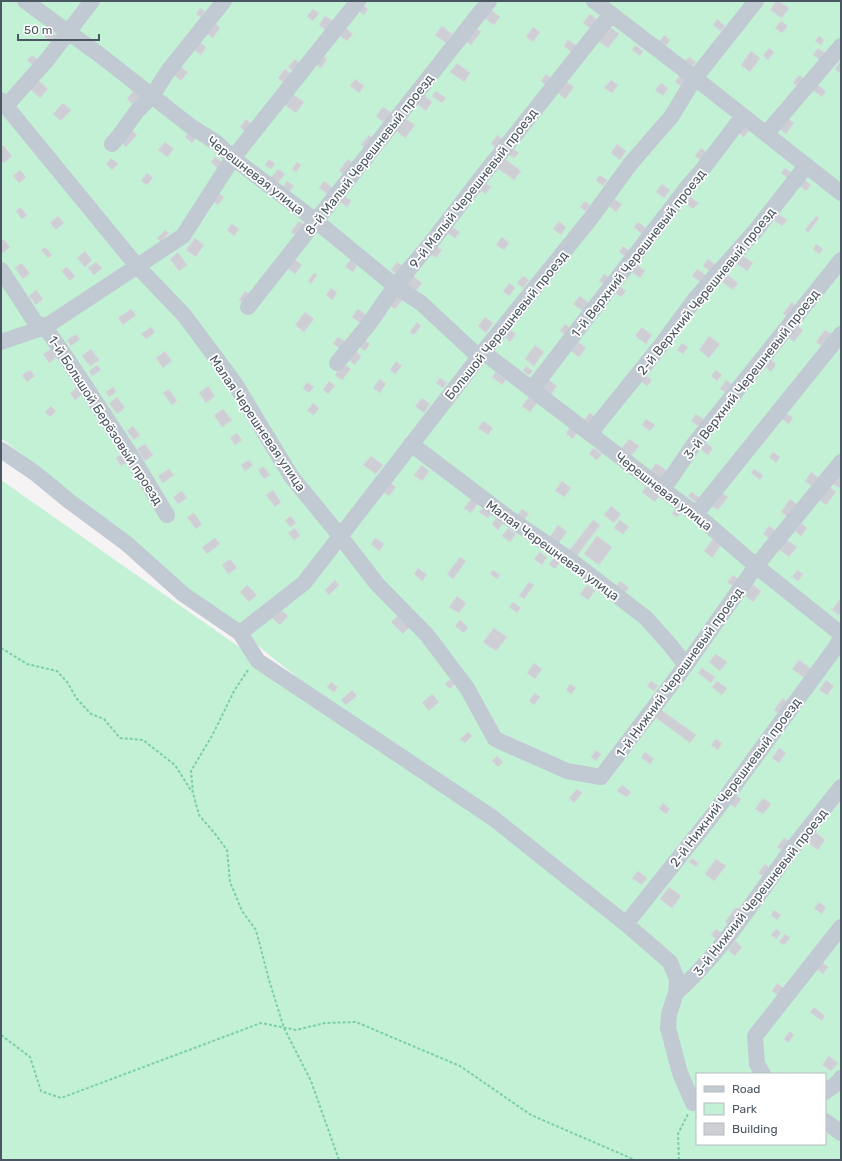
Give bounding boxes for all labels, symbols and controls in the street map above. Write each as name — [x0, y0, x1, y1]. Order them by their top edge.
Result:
scale bar — [18, 16, 99, 42]
text: 50 m — [24, 23, 52, 37]
street label: 8-й Малый Черешневый проезд — [302, 71, 437, 238]
street label: 9-й Малый Черешневый проезд — [406, 105, 541, 271]
street label: Черешневая улица — [204, 133, 307, 218]
street label: 1-й Верхний Черешневый проезд — [568, 166, 709, 340]
street label: 2-й Верхний Черешневый проезд — [634, 205, 779, 378]
street label: Большой Черешневый проезд — [442, 248, 571, 403]
street label: 3-й Верхний Черешневый проезд — [680, 286, 822, 462]
street label: 1-й Большой Берёзовый проезд — [45, 333, 166, 508]
street label: Малая Черешневая улица — [206, 352, 309, 494]
street label: Черешневая улица — [612, 449, 715, 534]
street label: Малая Черешневая улица — [483, 497, 622, 604]
street label: 1-й Нижний Черешневый проезд — [613, 584, 746, 760]
street label: 2-й Нижний Черешневый проезд — [667, 695, 804, 870]
street label: 3-й Нижний Черешневый проезд — [690, 806, 831, 979]
legend — [696, 1073, 826, 1145]
text: Road — [732, 1082, 760, 1096]
text: Park — [732, 1102, 758, 1116]
text: Building — [732, 1122, 778, 1136]

